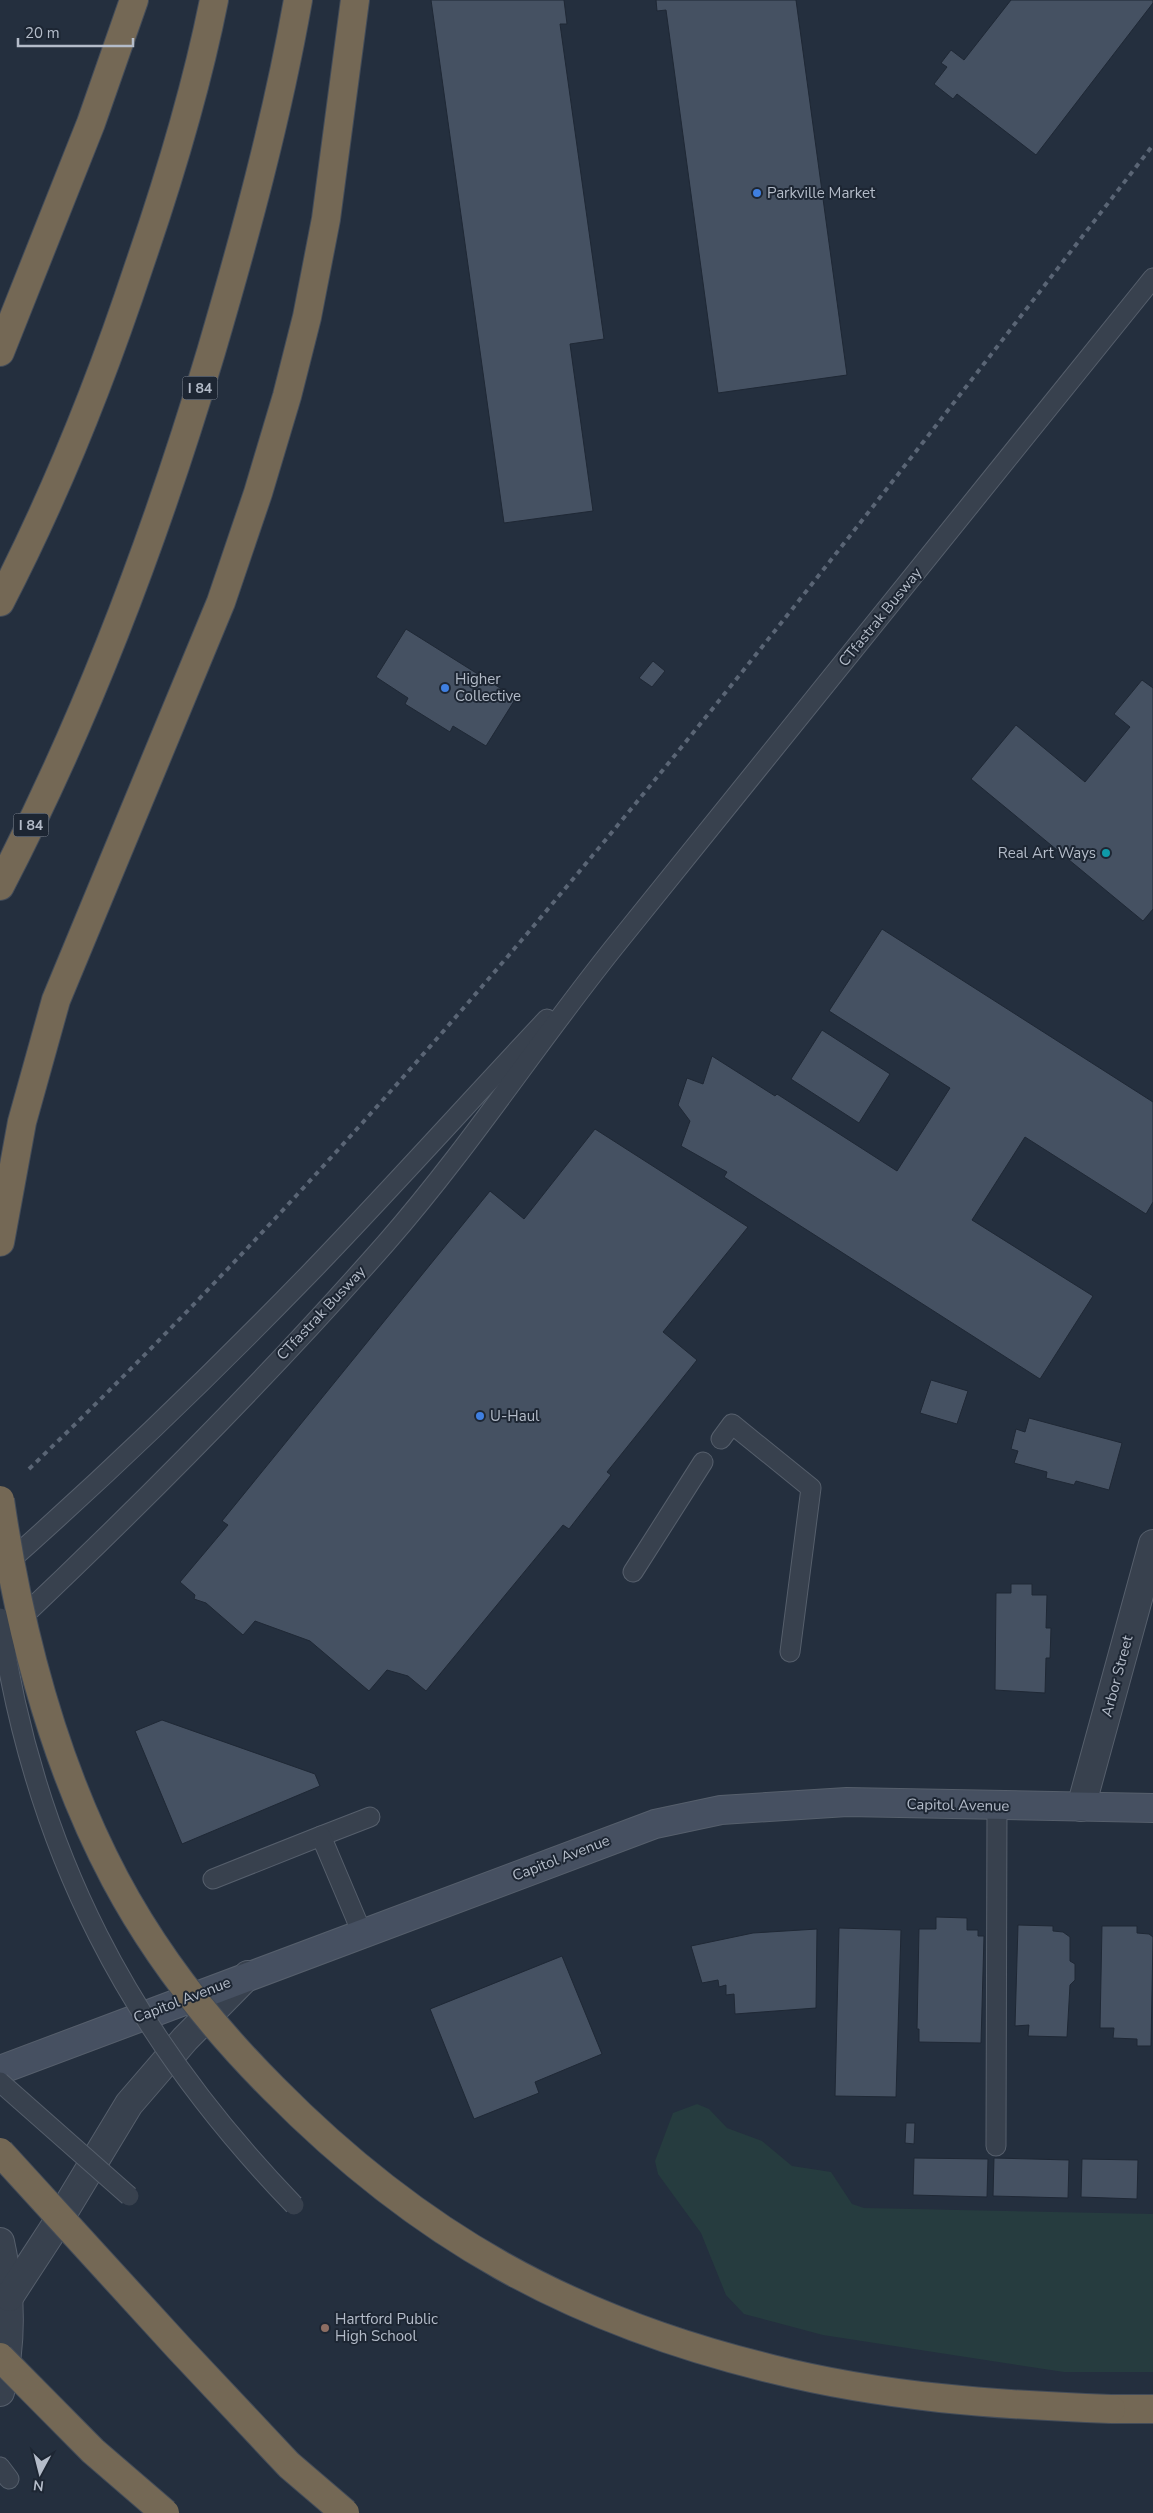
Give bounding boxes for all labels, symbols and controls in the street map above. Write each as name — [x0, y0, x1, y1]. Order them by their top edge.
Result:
scale bar — [18, 15, 132, 47]
text: 20 m — [25, 23, 60, 43]
place label: Parkville Market — [767, 183, 876, 203]
marker: Parkville Market — [751, 187, 763, 199]
road number: I 84 — [182, 376, 218, 399]
street label: CTfastrak Busway — [834, 563, 926, 671]
place label: Higher Collective — [455, 669, 521, 706]
marker: Higher Collective — [439, 682, 451, 694]
road number: I 84 — [14, 814, 48, 836]
place label: Real Art Ways — [998, 843, 1096, 863]
marker: Real Art Ways — [1100, 847, 1112, 859]
street label: CTfastrak Busway — [272, 1261, 370, 1364]
place label: U-Haul — [490, 1406, 540, 1426]
marker: U-Haul — [474, 1410, 486, 1422]
street label: Arbor Street — [1097, 1632, 1138, 1719]
street label: Capitol Avenue — [906, 1794, 1010, 1816]
street label: Capitol Avenue — [509, 1830, 613, 1886]
street label: Capitol Avenue — [130, 1972, 234, 2028]
place label: Hartford Public High School — [335, 2309, 438, 2346]
marker: Hartford Public High School — [319, 2322, 331, 2334]
north arrow — [15, 2448, 65, 2498]
text: N — [32, 2475, 45, 2495]

